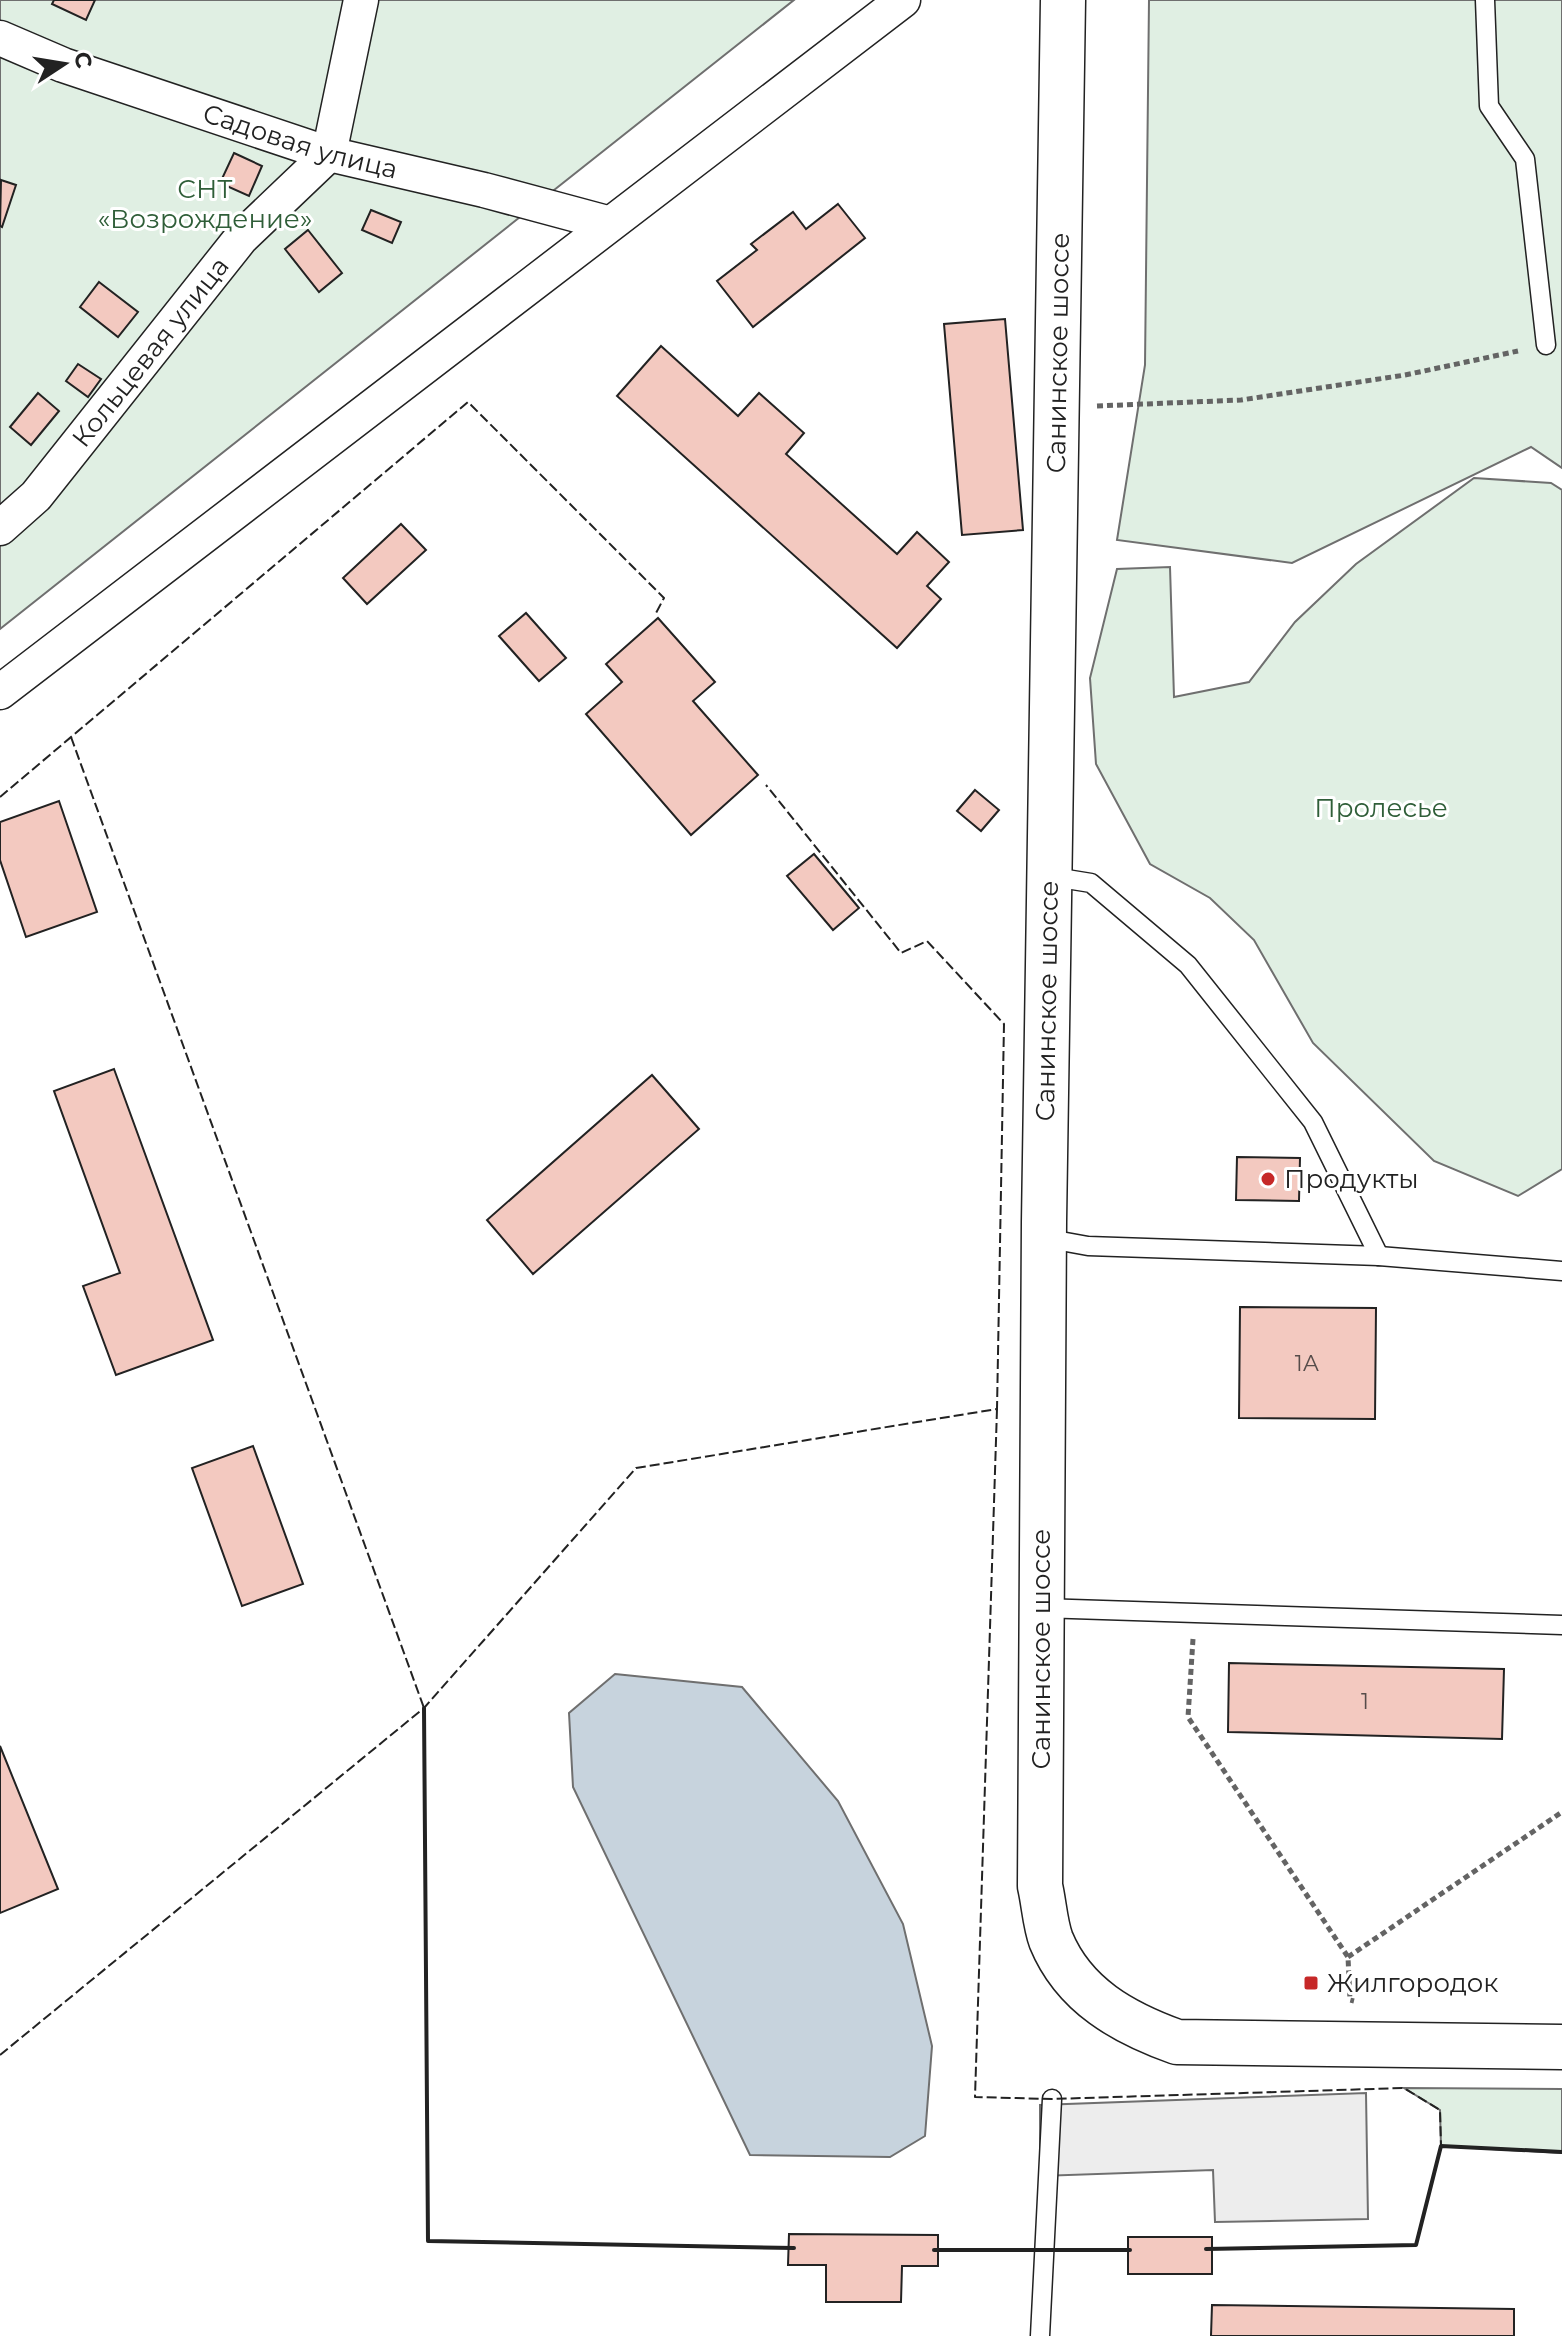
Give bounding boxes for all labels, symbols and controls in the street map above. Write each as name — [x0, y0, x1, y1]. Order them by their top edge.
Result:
north arrow — [24, 24, 104, 104]
text: С — [68, 49, 98, 71]
street label: Садовая улица — [199, 97, 401, 185]
park label: СНТ «Возрождение» — [98, 173, 312, 235]
street label: Санинское шоссе — [1040, 232, 1076, 474]
street label: Кольцевая улица — [65, 251, 236, 454]
park label: Пролесье — [1314, 792, 1448, 824]
street label: Санинское шоссе — [1029, 880, 1065, 1122]
place label: Продукты — [1284, 1163, 1419, 1195]
marker: Продукты — [1259, 1170, 1277, 1188]
house number: 1А — [1295, 1350, 1320, 1377]
street label: Санинское шоссе — [1025, 1529, 1057, 1769]
house number: 1 — [1361, 1688, 1369, 1715]
place label: Жилгородок — [1327, 1967, 1498, 1999]
marker: Жилгородок — [1302, 1974, 1320, 1992]

